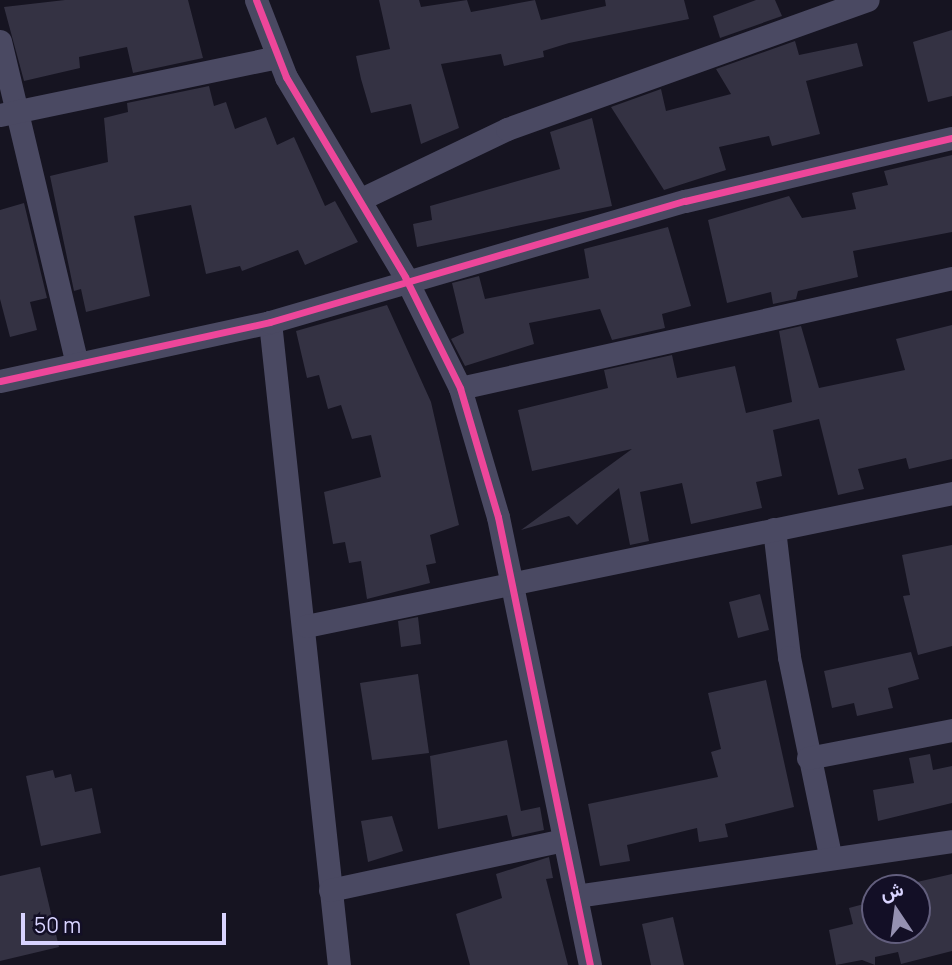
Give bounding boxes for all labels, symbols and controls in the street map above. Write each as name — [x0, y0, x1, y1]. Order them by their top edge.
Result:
north arrow — [861, 874, 931, 944]
text: ش — [878, 875, 906, 906]
scale bar — [24, 898, 229, 942]
text: 50 m — [34, 911, 81, 939]

